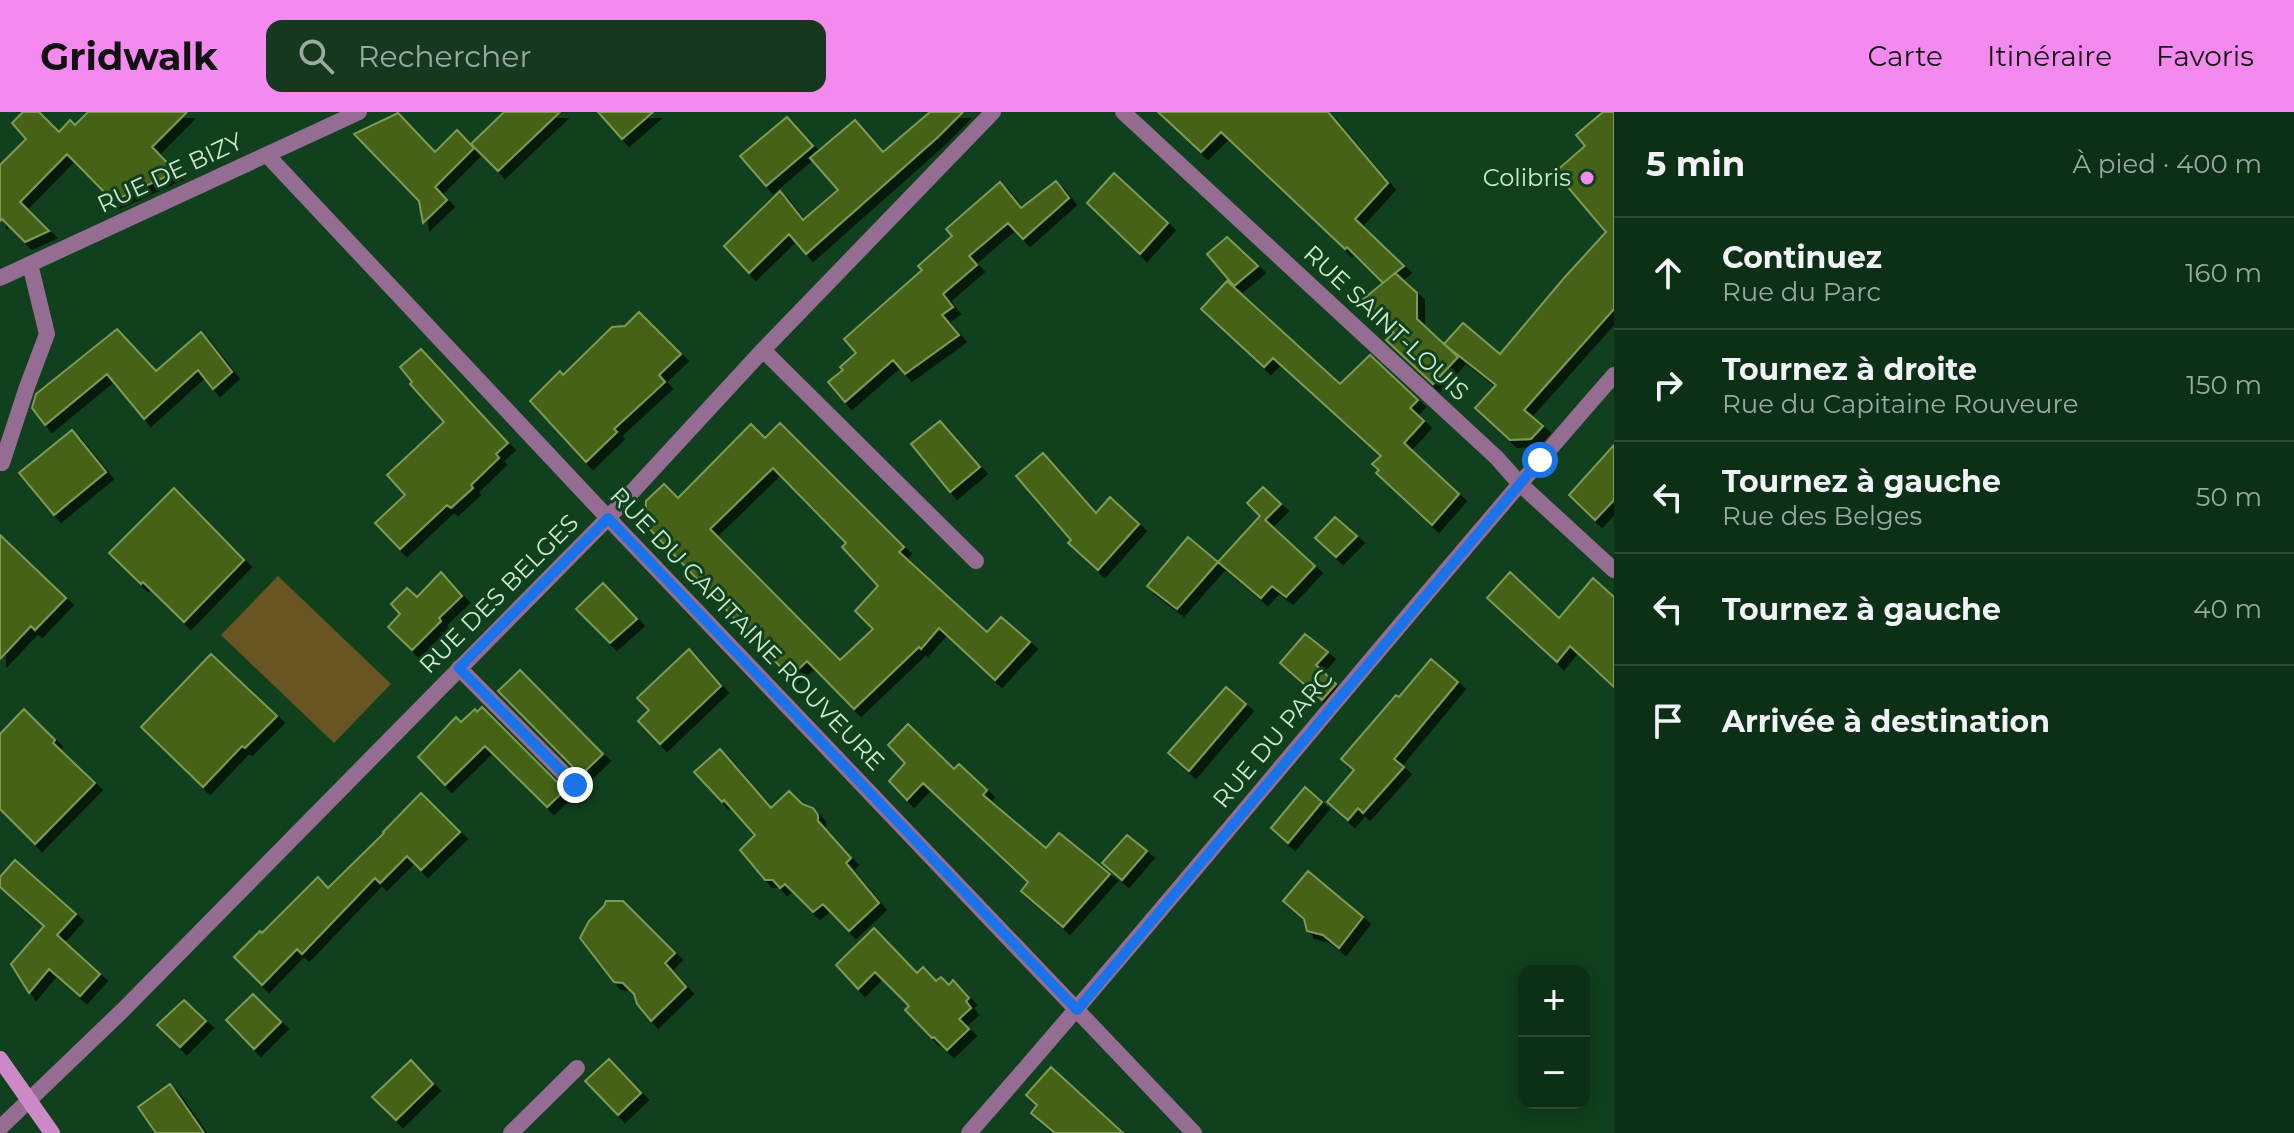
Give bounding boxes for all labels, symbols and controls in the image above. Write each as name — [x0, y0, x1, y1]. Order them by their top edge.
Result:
search box — [266, 20, 826, 92]
text: Gridwalk — [40, 33, 218, 80]
icon: search — [294, 34, 338, 78]
text: Rechercher — [358, 38, 531, 75]
text: Carte — [1867, 39, 1943, 73]
text: Itinéraire — [1987, 39, 2112, 73]
text: Favoris — [2156, 39, 2254, 73]
street label: RUE DE BIZY — [92, 126, 248, 219]
text: 5 min — [1646, 143, 1745, 185]
text: À pied · 400 m — [2072, 148, 2262, 180]
place label: Colibris — [1483, 163, 1571, 192]
marker: Colibris — [1578, 169, 1596, 187]
street label: RUE SAINT-LOUIS — [1298, 239, 1475, 406]
text: Continuez — [1722, 239, 1882, 276]
icon: ahead — [1646, 251, 1690, 295]
text: 160 m — [2185, 257, 2262, 289]
text: Rue du Parc — [1722, 276, 1881, 308]
text: Tournez à droite — [1722, 351, 1977, 388]
icon: right — [1646, 363, 1690, 407]
text: 150 m — [2186, 369, 2262, 401]
text: Rue du Capitaine Rouveure — [1722, 388, 2078, 420]
route start — [1522, 442, 1558, 478]
text: Tournez à gauche — [1722, 463, 2001, 500]
icon: left — [1646, 475, 1690, 519]
street label: RUE DU CAPITAINE ROUVEURE — [604, 481, 891, 776]
text: 50 m — [2196, 481, 2262, 513]
text: Rue des Belges — [1722, 500, 1922, 532]
street label: RUE DES BELGES — [413, 508, 584, 679]
icon: left — [1646, 587, 1690, 631]
text: Tournez à gauche — [1722, 591, 2001, 628]
text: 40 m — [2193, 593, 2262, 625]
street label: RUE DU PARC — [1206, 664, 1339, 814]
icon: arrive — [1646, 699, 1690, 743]
text: Arrivée à destination — [1722, 703, 2050, 740]
route end — [557, 767, 593, 803]
map controls — [1518, 965, 1590, 1109]
button: + — [1518, 965, 1590, 1037]
button: − — [1518, 1037, 1590, 1109]

